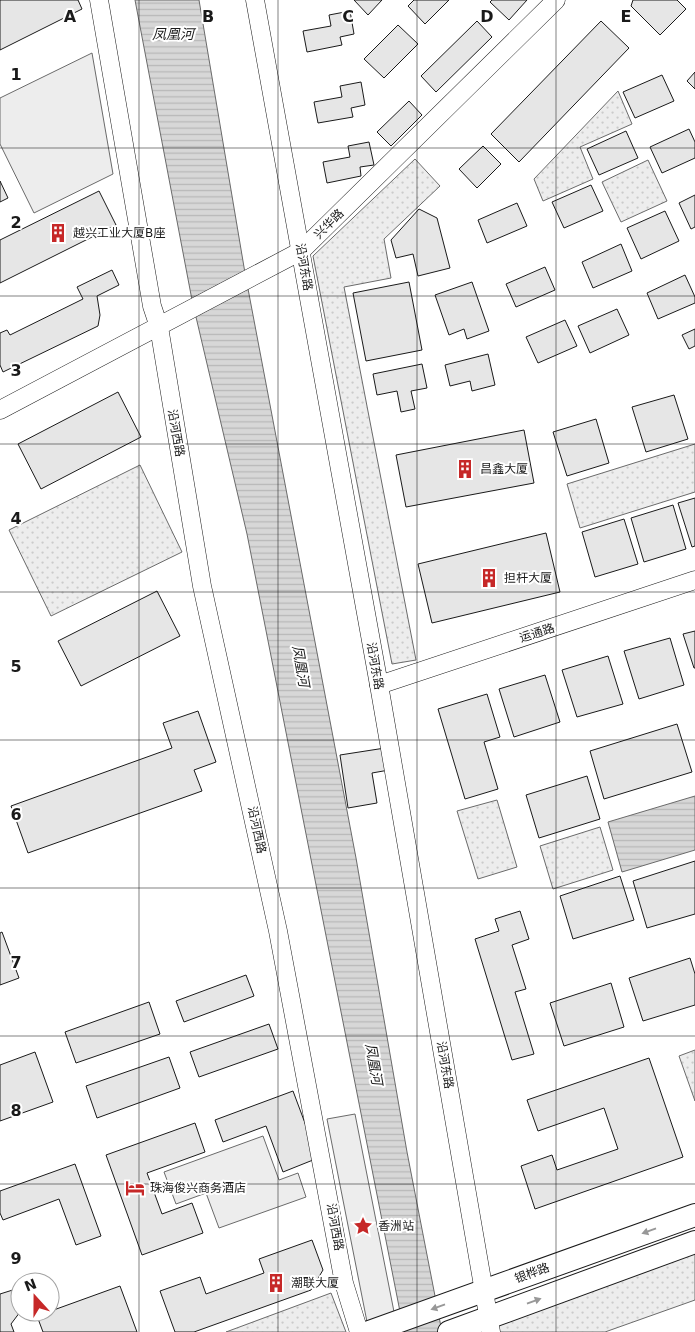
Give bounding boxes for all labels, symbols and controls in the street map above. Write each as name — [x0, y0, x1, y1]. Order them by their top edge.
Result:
text: A — [64, 7, 77, 26]
text: B — [202, 7, 214, 26]
text: C — [342, 7, 354, 26]
text: D — [480, 7, 494, 26]
text: E — [621, 7, 631, 26]
water label: 凤凰河 — [152, 26, 197, 42]
text: 1 — [10, 65, 22, 84]
street label: 兴华路 — [311, 206, 347, 242]
text: 2 — [10, 213, 22, 232]
building icon: 越兴工业大厦B座 — [47, 222, 69, 244]
place label: 越兴工业大厦B座 — [73, 226, 165, 240]
street label: 沿河东路 — [293, 242, 315, 292]
text: 3 — [10, 361, 22, 380]
street label: 沿河西路 — [165, 408, 187, 458]
building icon: 昌鑫大厦 — [454, 458, 476, 480]
place label: 昌鑫大厦 — [480, 462, 528, 476]
text: 4 — [10, 509, 22, 528]
building icon: 担杆大厦 — [478, 567, 500, 589]
place label: 担杆大厦 — [504, 571, 552, 585]
street label: 运通路 — [518, 621, 556, 645]
street label: 沿河东路 — [364, 641, 386, 691]
water label: 凤凰河 — [289, 644, 313, 691]
text: 5 — [10, 657, 22, 676]
text: 6 — [10, 805, 22, 824]
street label: 沿河西路 — [245, 805, 269, 855]
text: 7 — [10, 953, 22, 972]
street label: 沿河东路 — [434, 1040, 456, 1090]
water label: 凤凰河 — [362, 1042, 386, 1089]
text: 8 — [10, 1101, 22, 1120]
hotel icon: 珠海俊兴商务酒店 — [124, 1177, 146, 1199]
place label: 珠海俊兴商务酒店 — [150, 1181, 246, 1195]
street label: 沿河西路 — [324, 1202, 346, 1252]
place icon: 香洲站 — [352, 1215, 374, 1237]
place label: 香洲站 — [378, 1219, 414, 1233]
one-way arrow — [641, 1227, 656, 1235]
text: 9 — [10, 1249, 22, 1268]
street label: 银桦路 — [513, 1260, 551, 1286]
north arrow — [10, 1272, 60, 1322]
building icon: 潮联大厦 — [265, 1272, 287, 1294]
text: N — [22, 1275, 39, 1294]
place label: 潮联大厦 — [291, 1276, 339, 1290]
one-way arrow — [526, 1297, 541, 1304]
one-way arrow — [431, 1304, 446, 1311]

